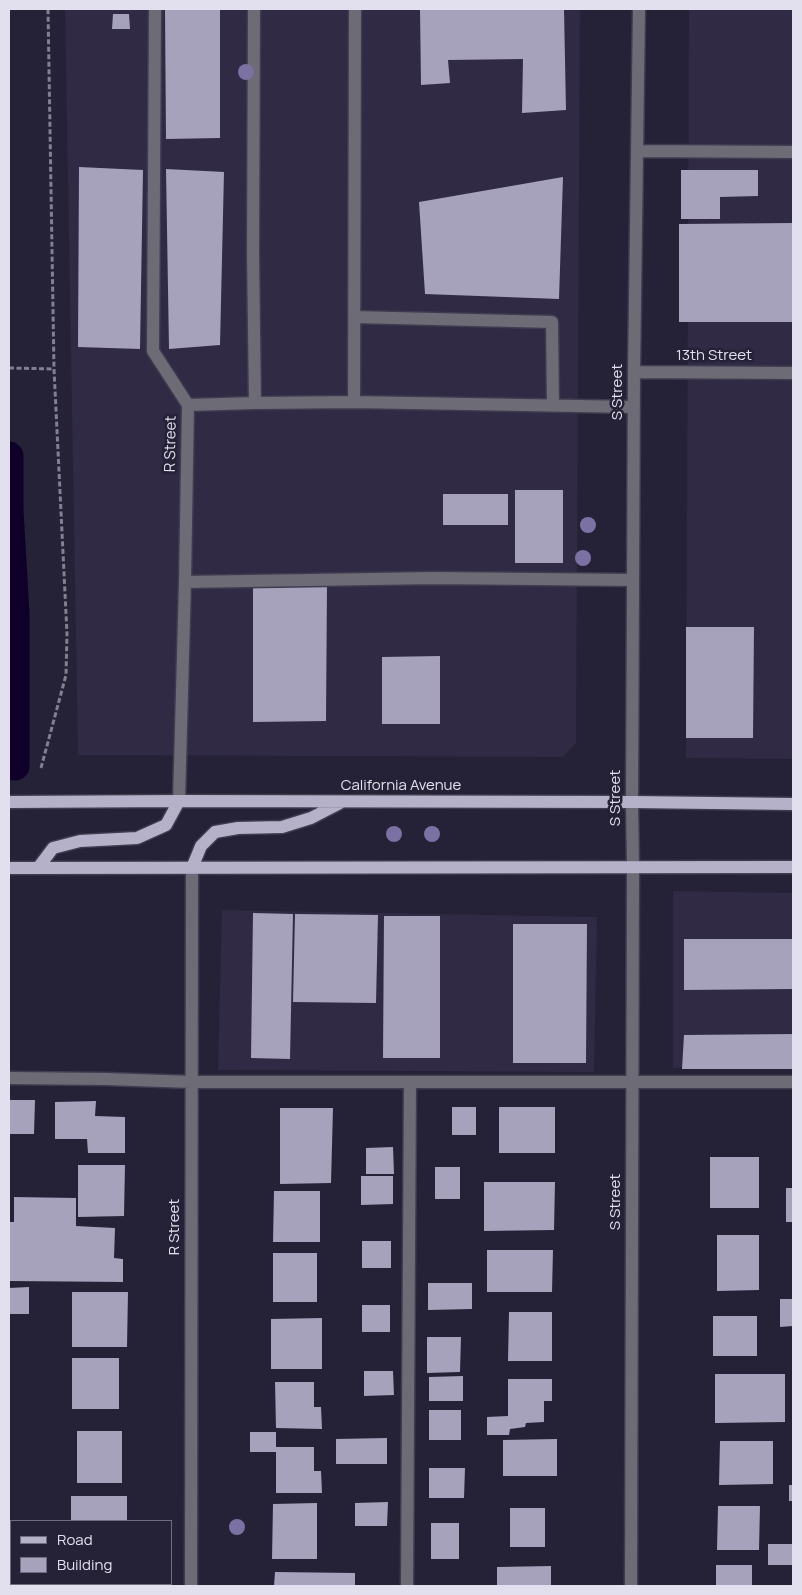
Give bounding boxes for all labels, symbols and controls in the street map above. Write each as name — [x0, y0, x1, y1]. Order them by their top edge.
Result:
street label: 13th Street — [676, 347, 752, 365]
street label: S Street — [609, 364, 627, 420]
street label: R Street — [162, 416, 180, 472]
street label: S Street — [607, 770, 625, 826]
street label: California Avenue — [341, 777, 461, 795]
street label: S Street — [607, 1174, 625, 1230]
street label: R Street — [166, 1199, 184, 1255]
legend — [10, 1520, 172, 1585]
text: Road — [57, 1529, 93, 1550]
text: Building — [57, 1554, 112, 1575]

